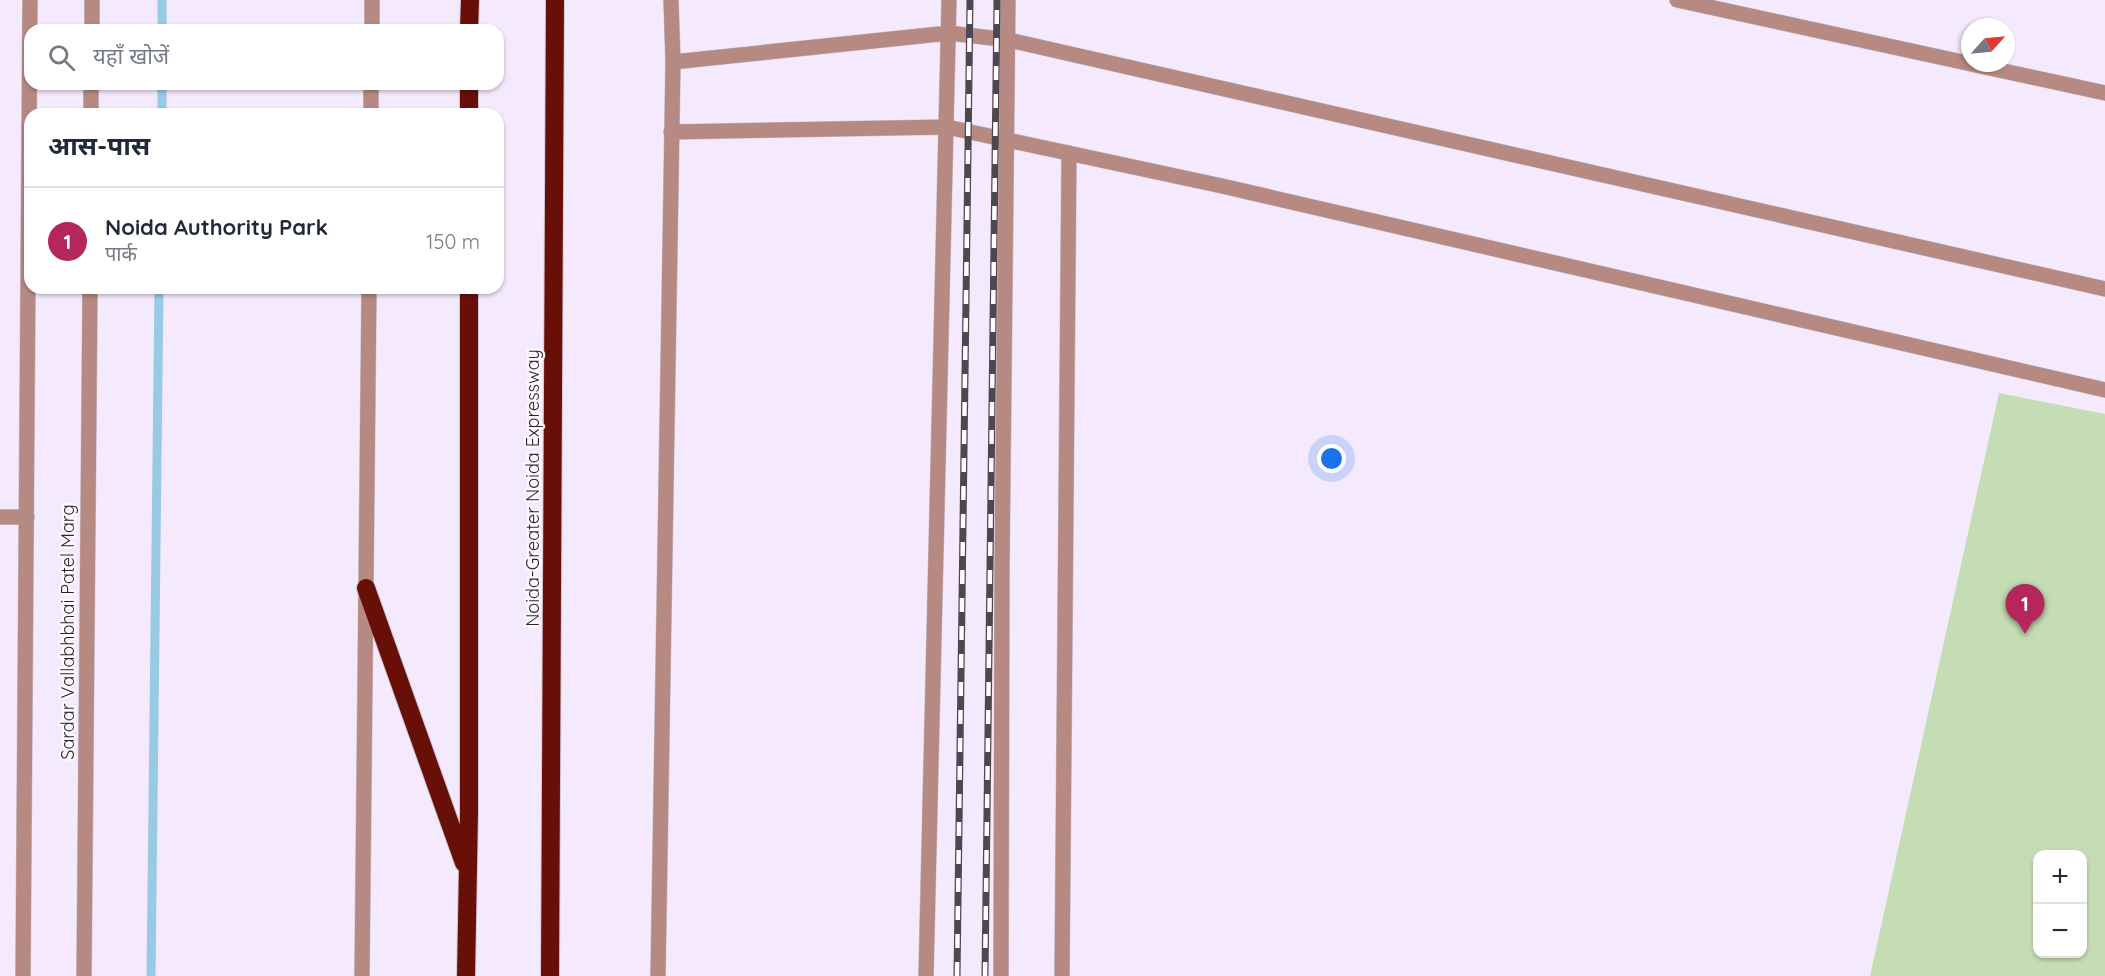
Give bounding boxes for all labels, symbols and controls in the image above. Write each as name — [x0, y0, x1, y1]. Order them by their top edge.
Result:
north arrow — [1961, 18, 2015, 72]
search box — [24, 24, 504, 90]
icon: search — [45, 41, 78, 74]
text: यहाँ खोजें — [93, 42, 169, 70]
text: आस-पास — [48, 129, 150, 162]
text: Noida Authority Park — [105, 213, 328, 241]
text: 1 — [64, 229, 71, 254]
text: 150 m — [426, 229, 480, 254]
text: पार्क — [105, 241, 137, 266]
street label: Noida-Greater Noida Expressway — [521, 349, 544, 627]
your location — [1317, 444, 1346, 473]
street label: Sardar Vallabhbhai Patel Marg — [56, 504, 79, 760]
pin: 1 — [2006, 584, 2044, 634]
map controls — [2033, 850, 2087, 958]
button: + — [2033, 850, 2087, 904]
button: − — [2033, 904, 2087, 958]

